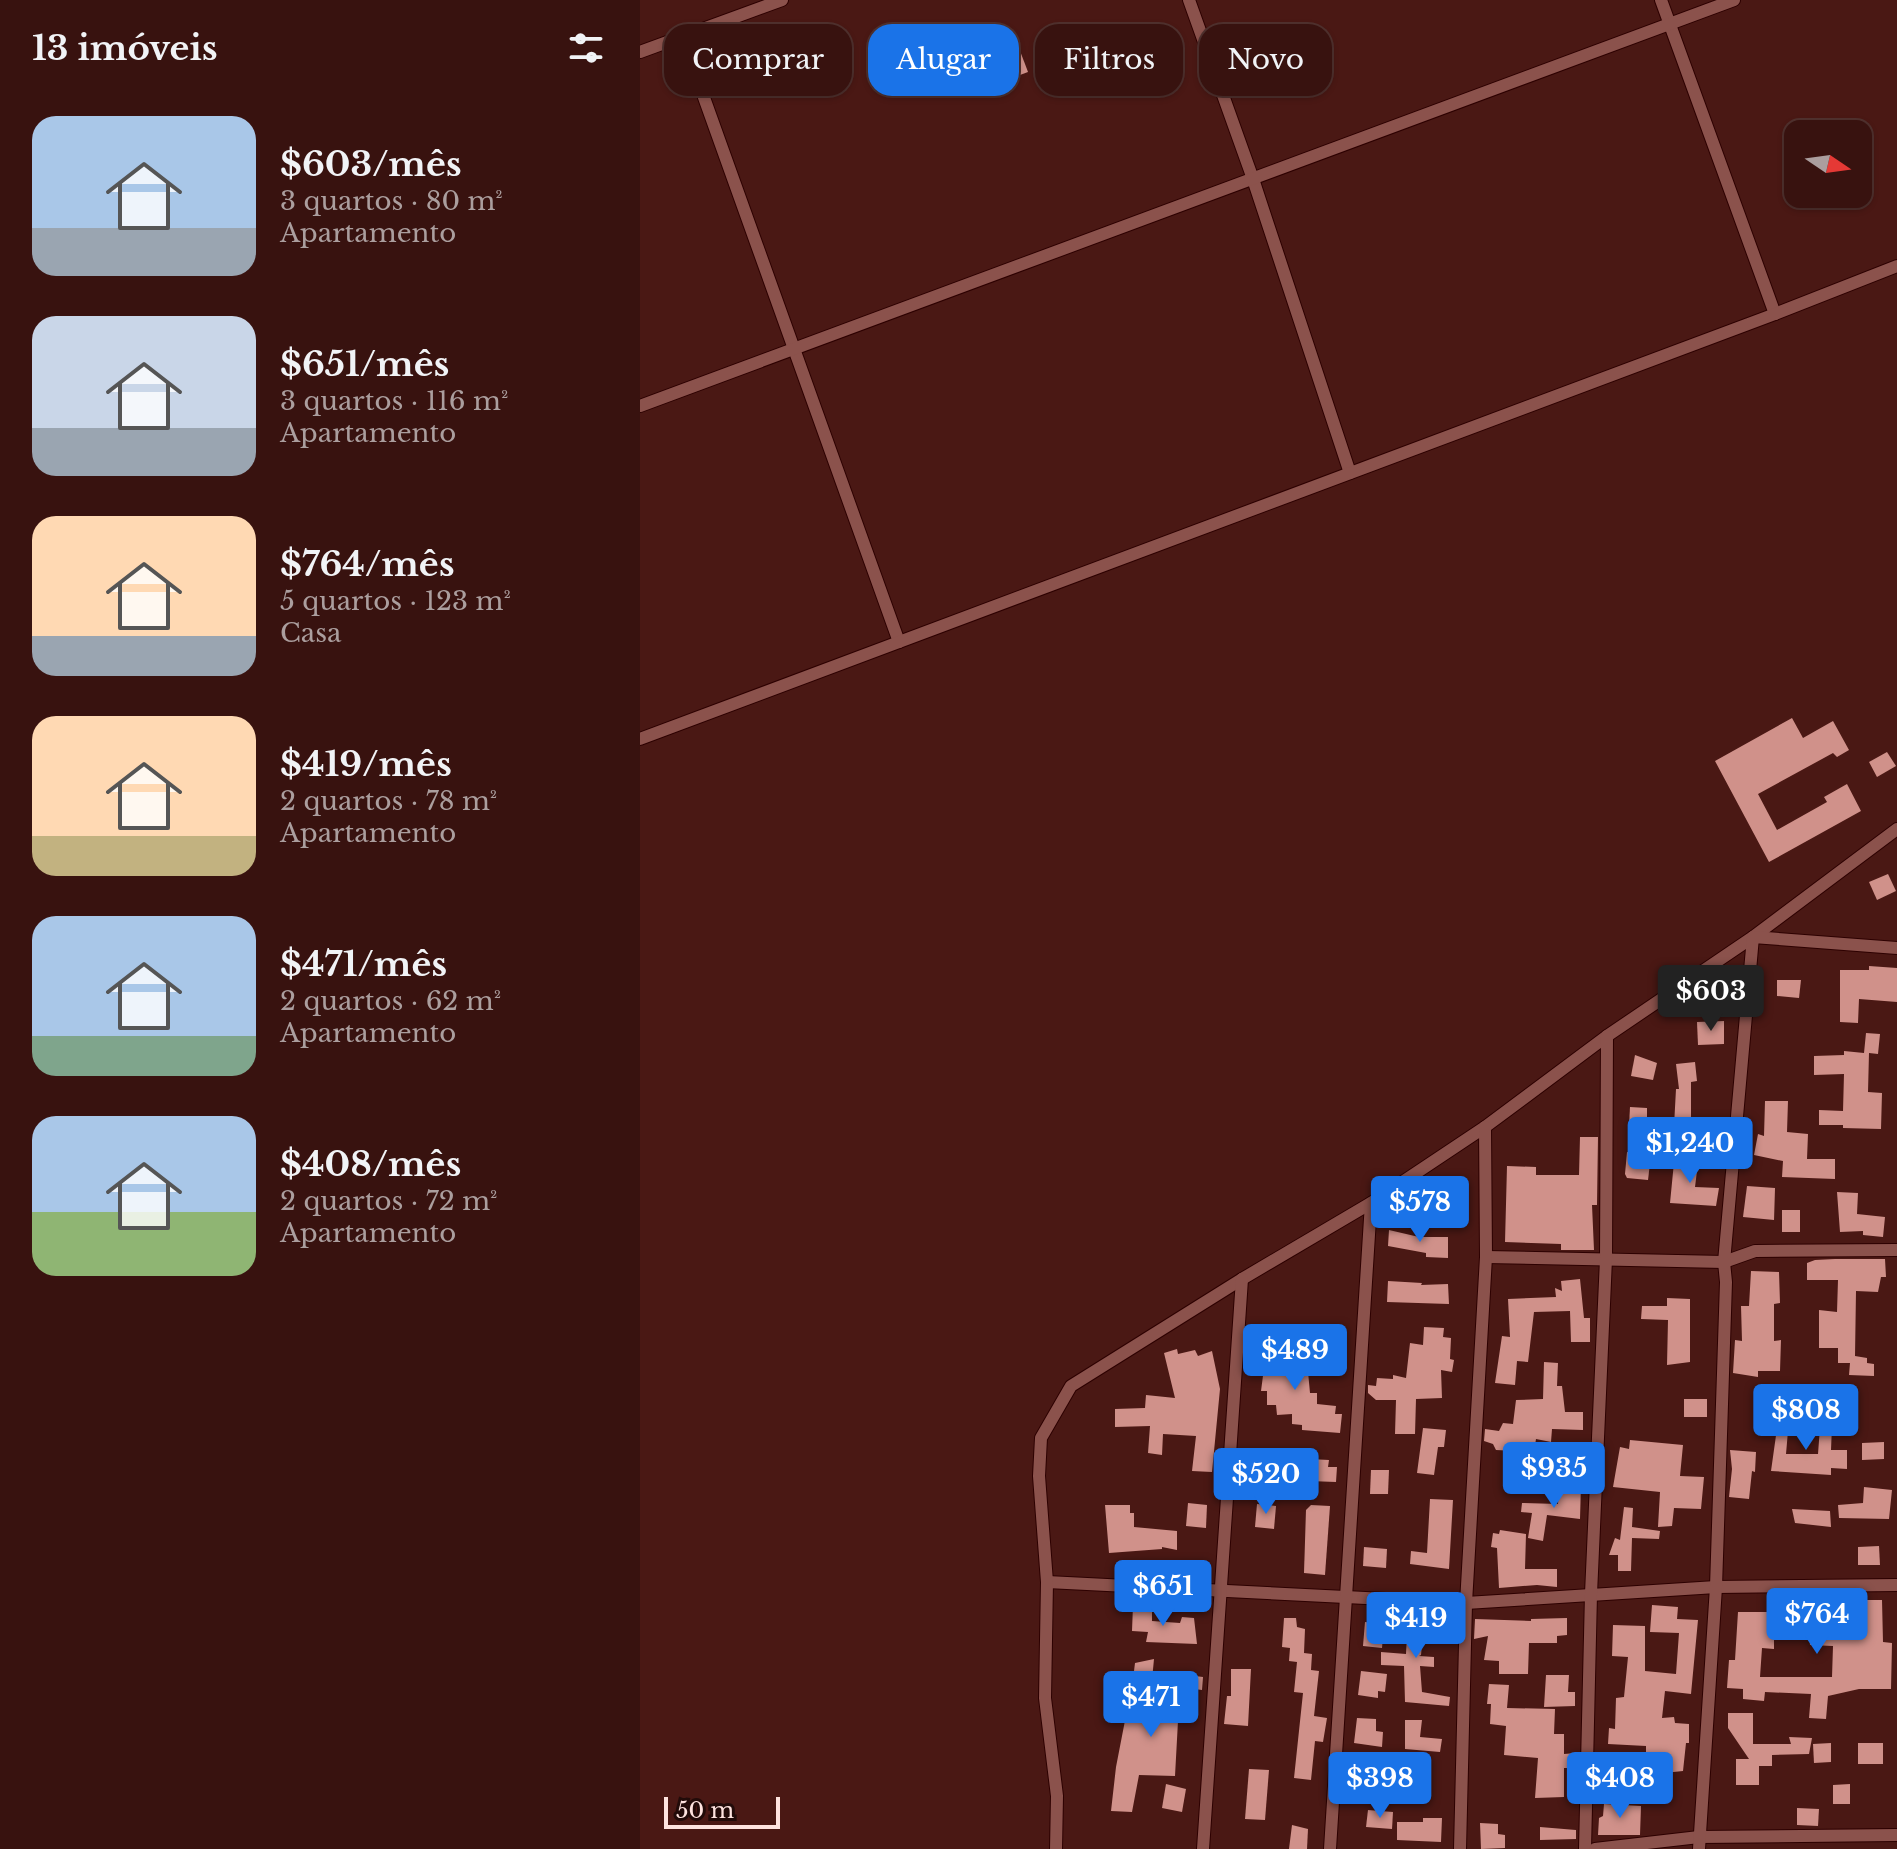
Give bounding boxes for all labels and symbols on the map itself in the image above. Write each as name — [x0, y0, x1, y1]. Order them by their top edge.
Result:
north arrow — [1784, 120, 1872, 208]
pin: $603 — [1664, 965, 1758, 1033]
pin: $1,240 — [1625, 1117, 1755, 1185]
pin: $578 — [1373, 1176, 1467, 1244]
pin: $489 — [1248, 1324, 1342, 1392]
pin: $808 — [1759, 1384, 1853, 1452]
pin: $935 — [1507, 1442, 1601, 1510]
pin: $520 — [1219, 1448, 1313, 1516]
pin: $651 — [1116, 1560, 1210, 1628]
pin: $764 — [1770, 1588, 1864, 1656]
pin: $419 — [1369, 1592, 1463, 1660]
pin: $471 — [1104, 1671, 1198, 1739]
pin: $398 — [1333, 1752, 1427, 1820]
pin: $408 — [1573, 1752, 1667, 1820]
scale bar — [664, 1793, 780, 1829]

